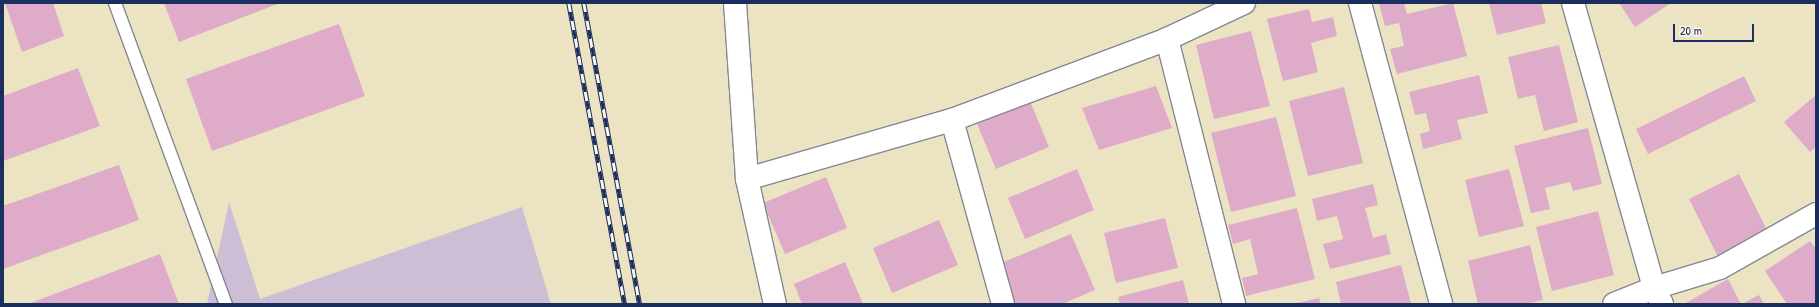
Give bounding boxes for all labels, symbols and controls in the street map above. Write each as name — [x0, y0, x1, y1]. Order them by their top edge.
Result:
scale bar — [1675, 16, 1756, 42]
text: 20 m — [1680, 22, 1702, 39]

